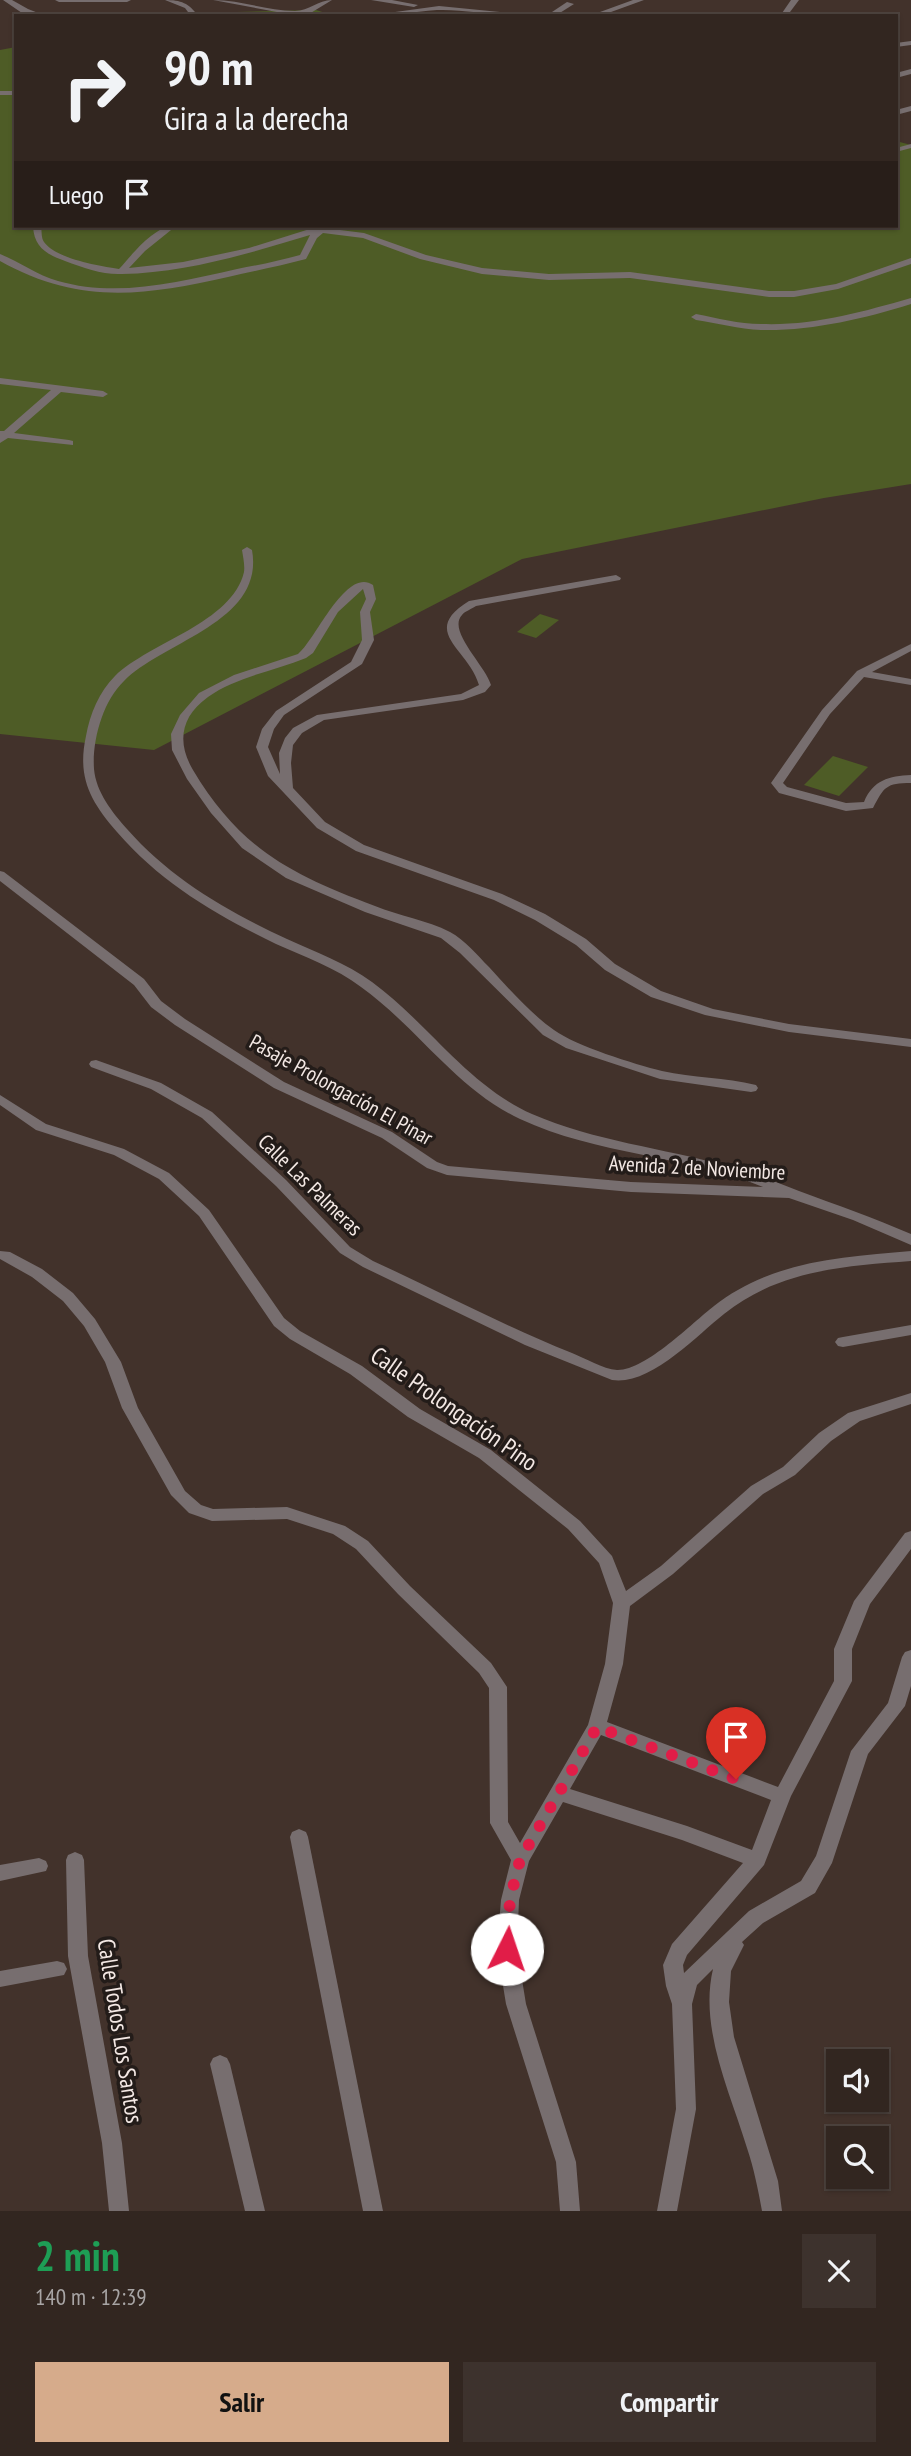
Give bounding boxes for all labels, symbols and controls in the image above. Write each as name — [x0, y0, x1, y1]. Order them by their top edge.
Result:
text: 90 m — [164, 35, 253, 99]
icon: right — [49, 42, 140, 133]
text: Gira a la derecha — [164, 97, 349, 139]
icon: arrive — [118, 175, 156, 213]
text: Luego — [49, 178, 104, 211]
street label: Pasaje Prolongación El Pinar — [245, 1028, 438, 1151]
street label: Calle Las Palmeras — [252, 1128, 368, 1241]
street label: Avenida 2 de Noviembre — [608, 1149, 786, 1186]
street label: Calle Prolongación Pino — [365, 1339, 544, 1478]
pin — [706, 1707, 766, 1779]
icon: arrive — [717, 1718, 755, 1756]
position arrow — [470, 1912, 544, 1986]
street label: Calle Todos Los Santos — [91, 1937, 150, 2125]
map controls — [826, 2049, 889, 2189]
button: sound — [826, 2049, 889, 2112]
button: search — [826, 2126, 889, 2189]
text: 2 min — [35, 2228, 120, 2283]
button: close — [802, 2234, 876, 2308]
text: 140 m · 12:39 — [35, 2282, 147, 2311]
button: Salir — [35, 2362, 449, 2442]
button: Compartir — [463, 2362, 876, 2442]

